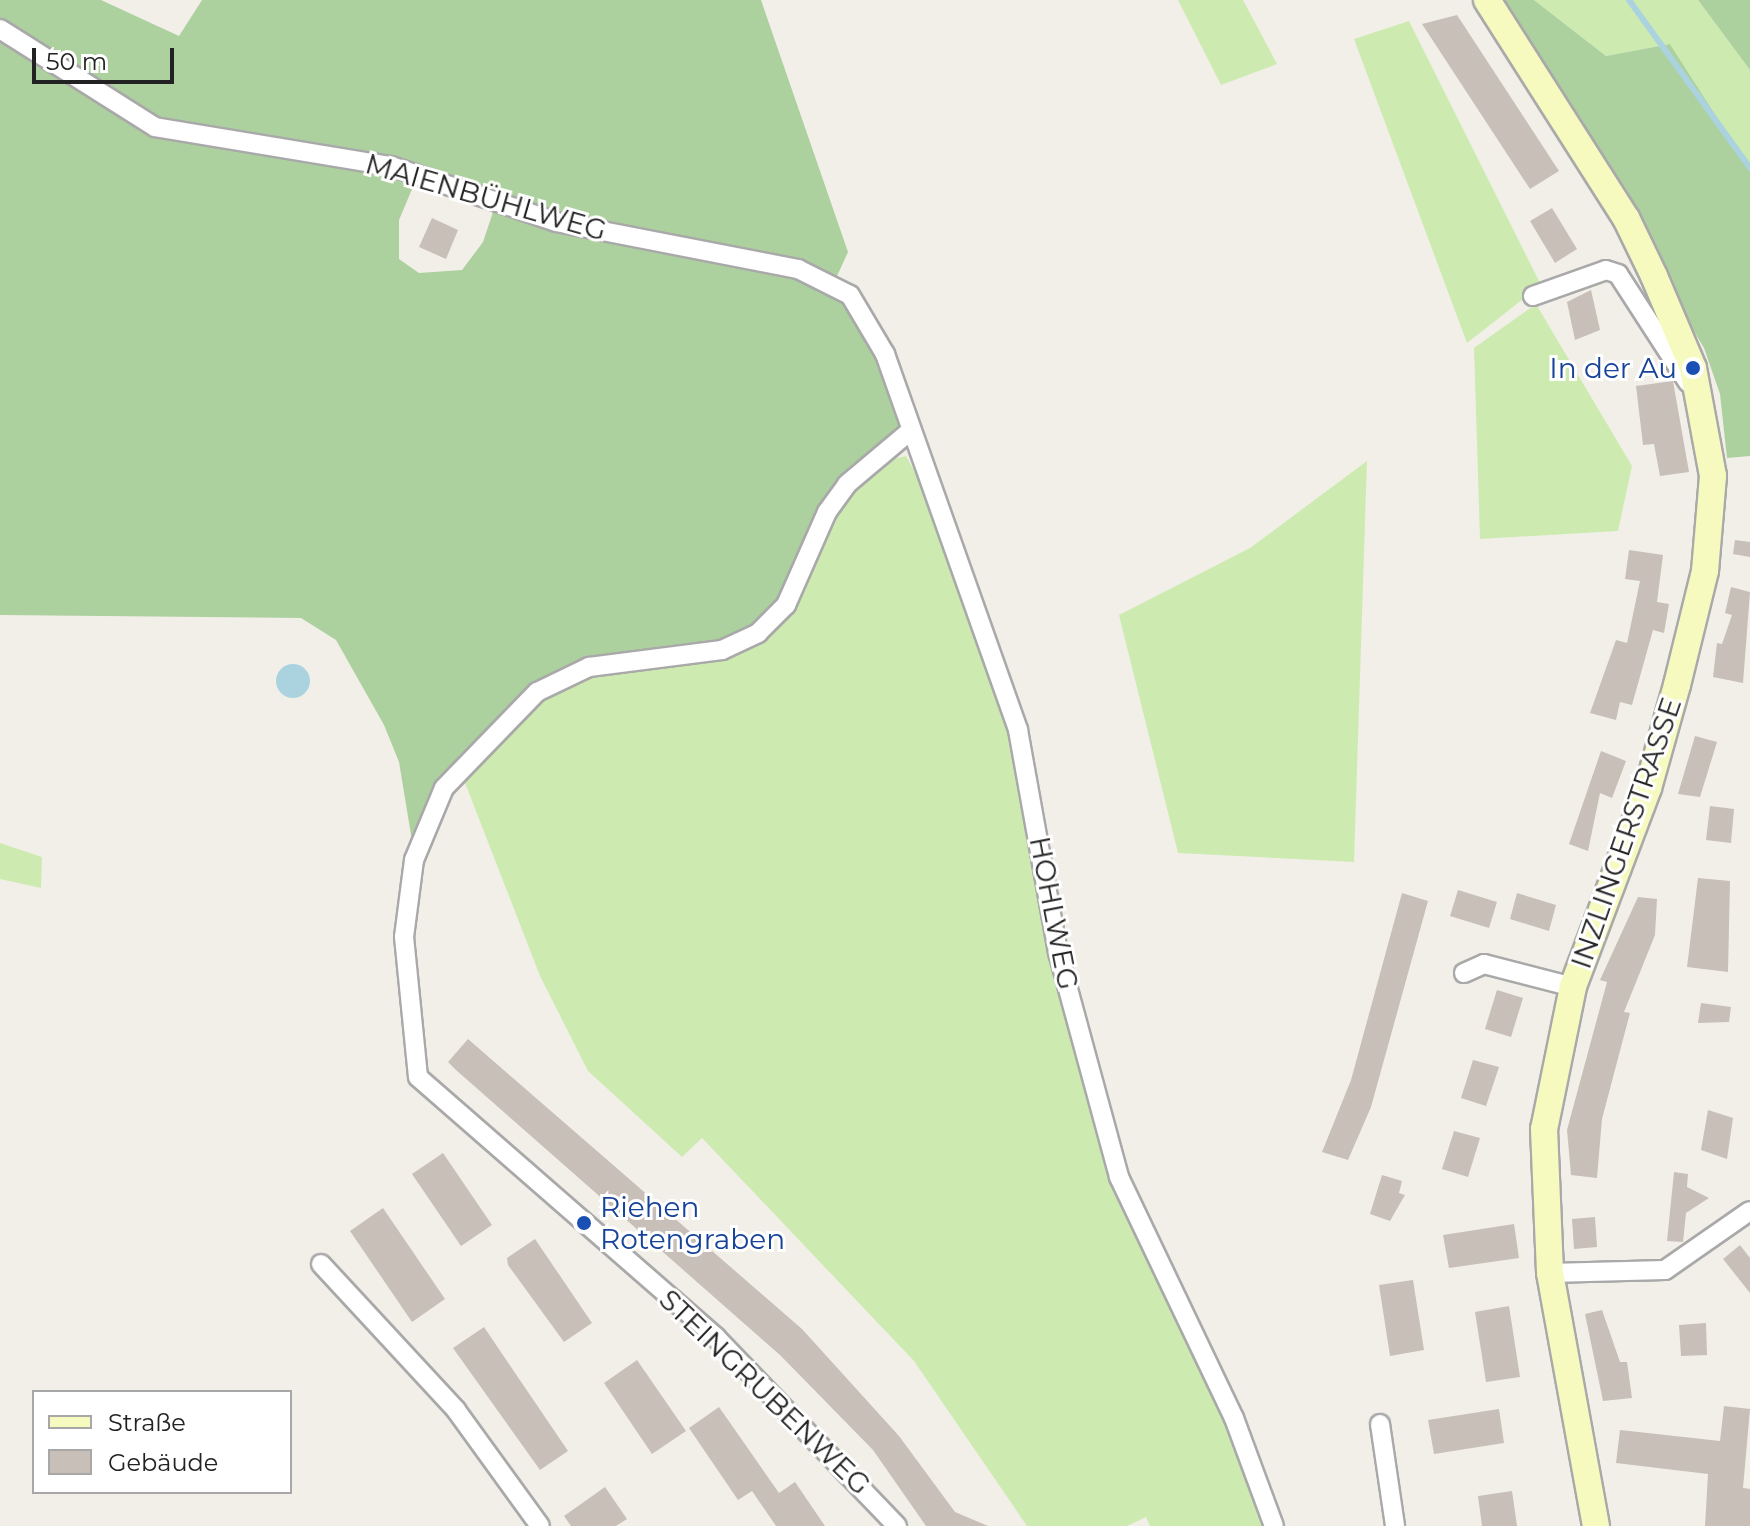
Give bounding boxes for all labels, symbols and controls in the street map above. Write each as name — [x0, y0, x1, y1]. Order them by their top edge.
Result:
scale bar — [36, 32, 178, 82]
text: 50 m — [46, 47, 107, 76]
street label: MAIENBÜHLWEG — [362, 147, 610, 247]
place label: In der Au — [1549, 351, 1677, 385]
marker: In der Au — [1684, 359, 1702, 377]
street label: INZLINGERSTRASSE — [1564, 693, 1688, 973]
street label: HOHLWEG — [1023, 834, 1085, 992]
place label: Riehen Rotengraben — [600, 1190, 785, 1256]
marker: Riehen Rotengraben — [575, 1214, 593, 1232]
street label: STEINGRUBENWEG — [653, 1283, 877, 1501]
legend — [32, 1390, 292, 1494]
text: Straße — [108, 1408, 186, 1437]
text: Gebäude — [108, 1448, 218, 1477]

